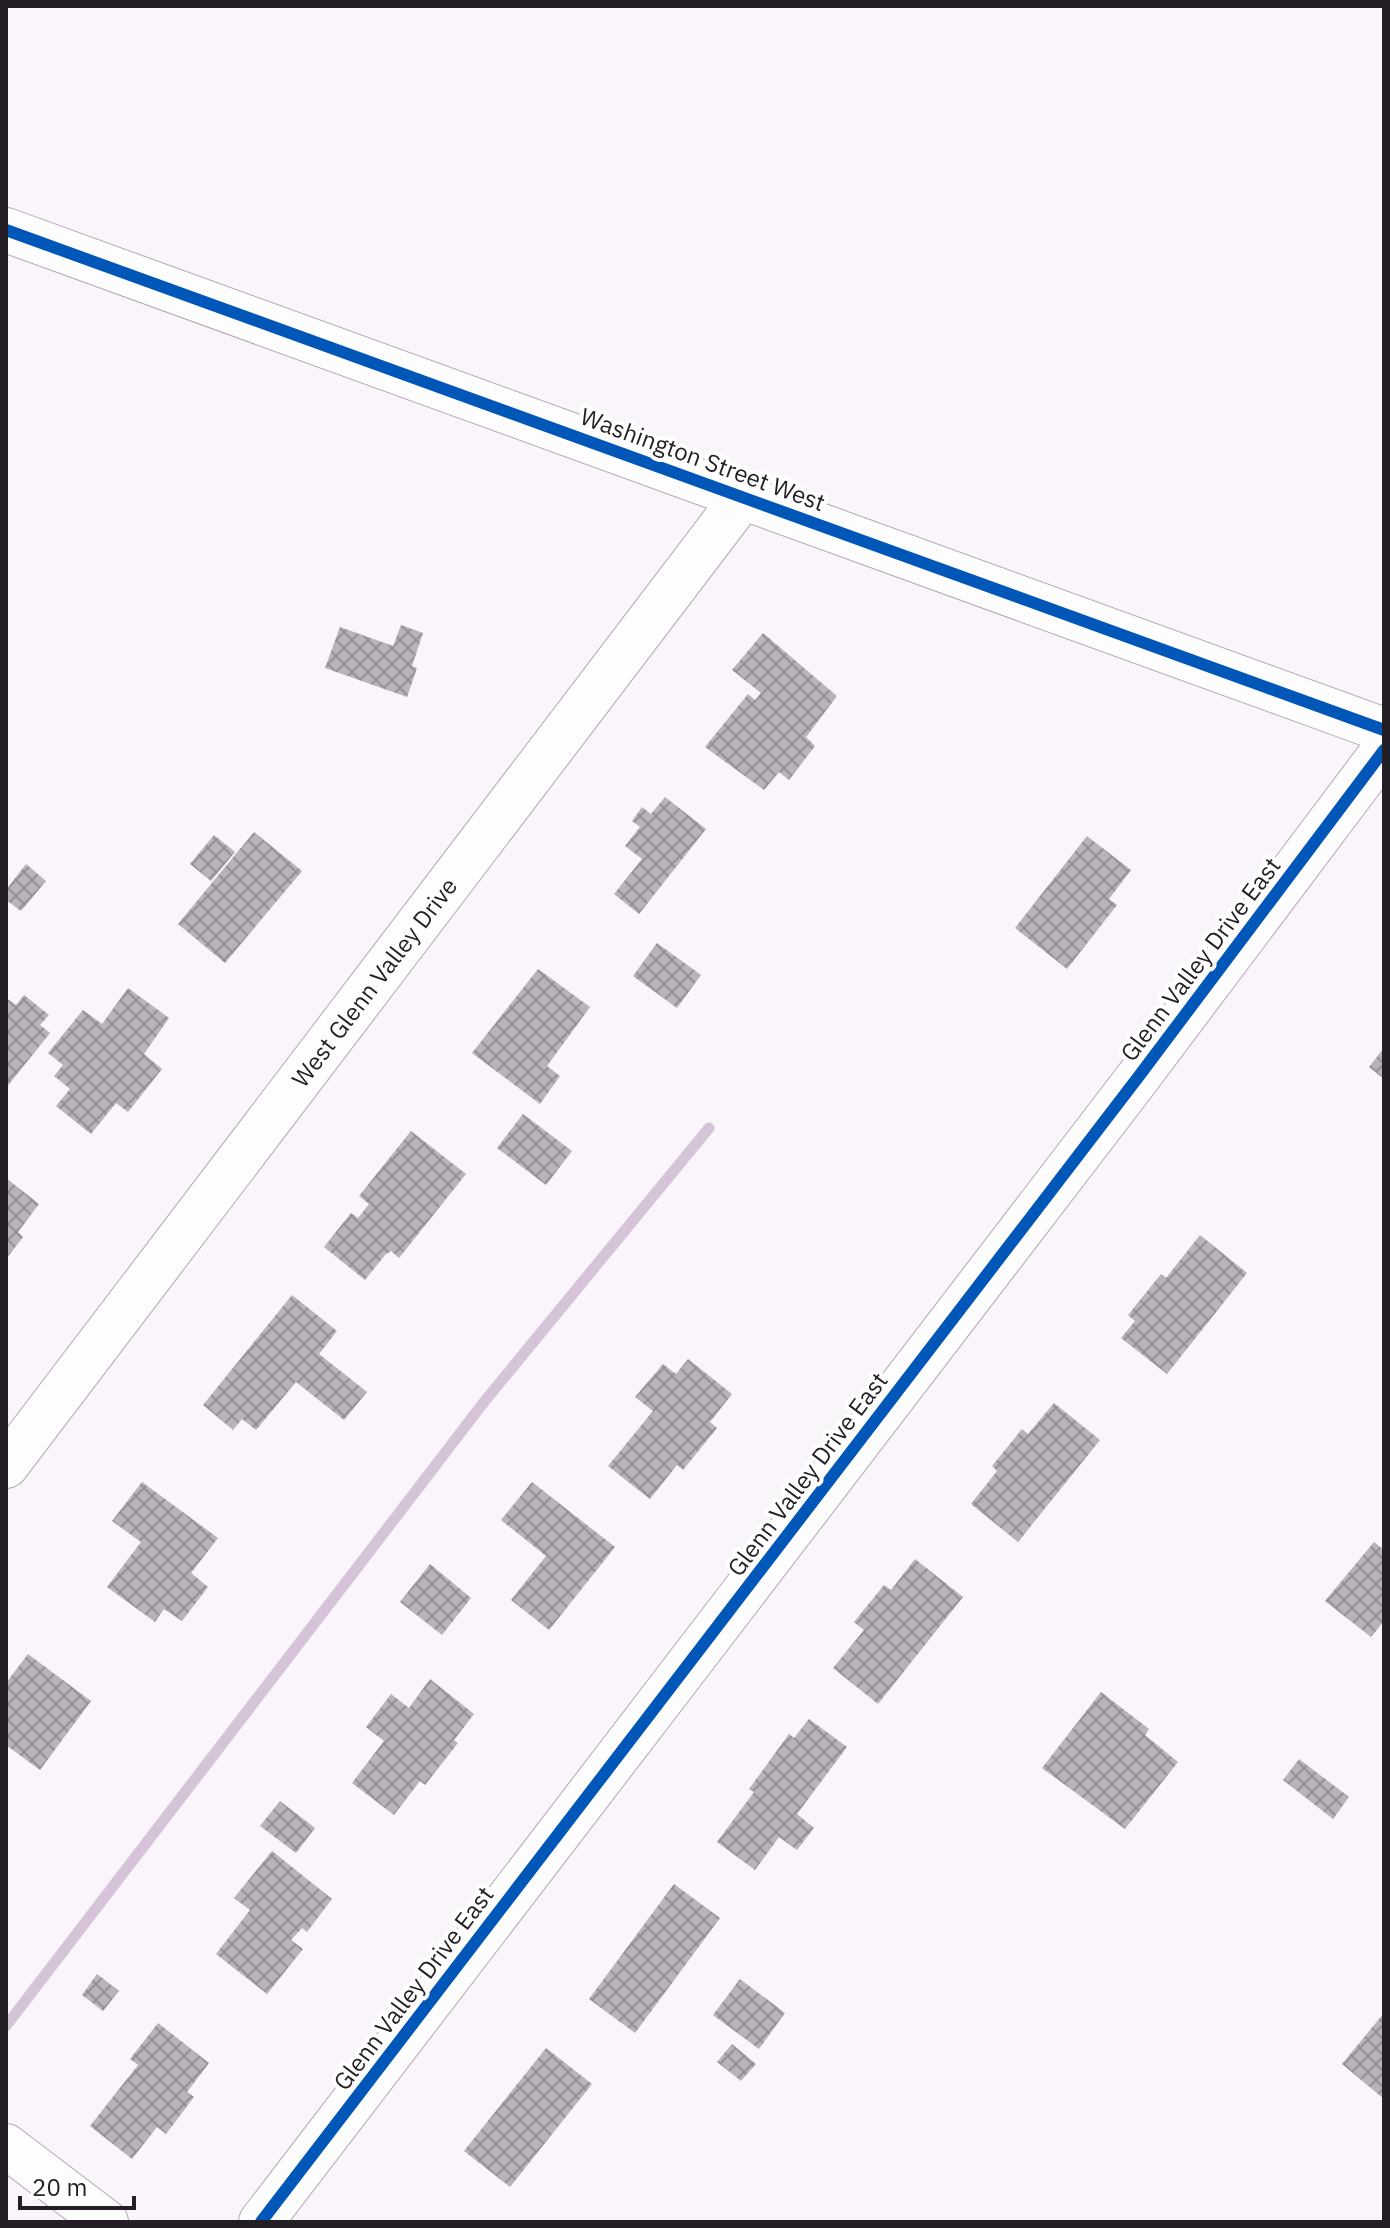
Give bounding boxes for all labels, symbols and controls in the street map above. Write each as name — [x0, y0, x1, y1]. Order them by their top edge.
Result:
street label: Washington Street West — [576, 400, 830, 518]
street label: Glenn Valley Drive East — [1113, 850, 1287, 1068]
street label: West Glenn Valley Drive — [284, 871, 464, 1093]
street label: Glenn Valley Drive East — [720, 1365, 894, 1583]
street label: Glenn Valley Drive East — [326, 1879, 500, 2097]
scale bar — [20, 2160, 134, 2210]
text: 20 m — [32, 2171, 87, 2203]

